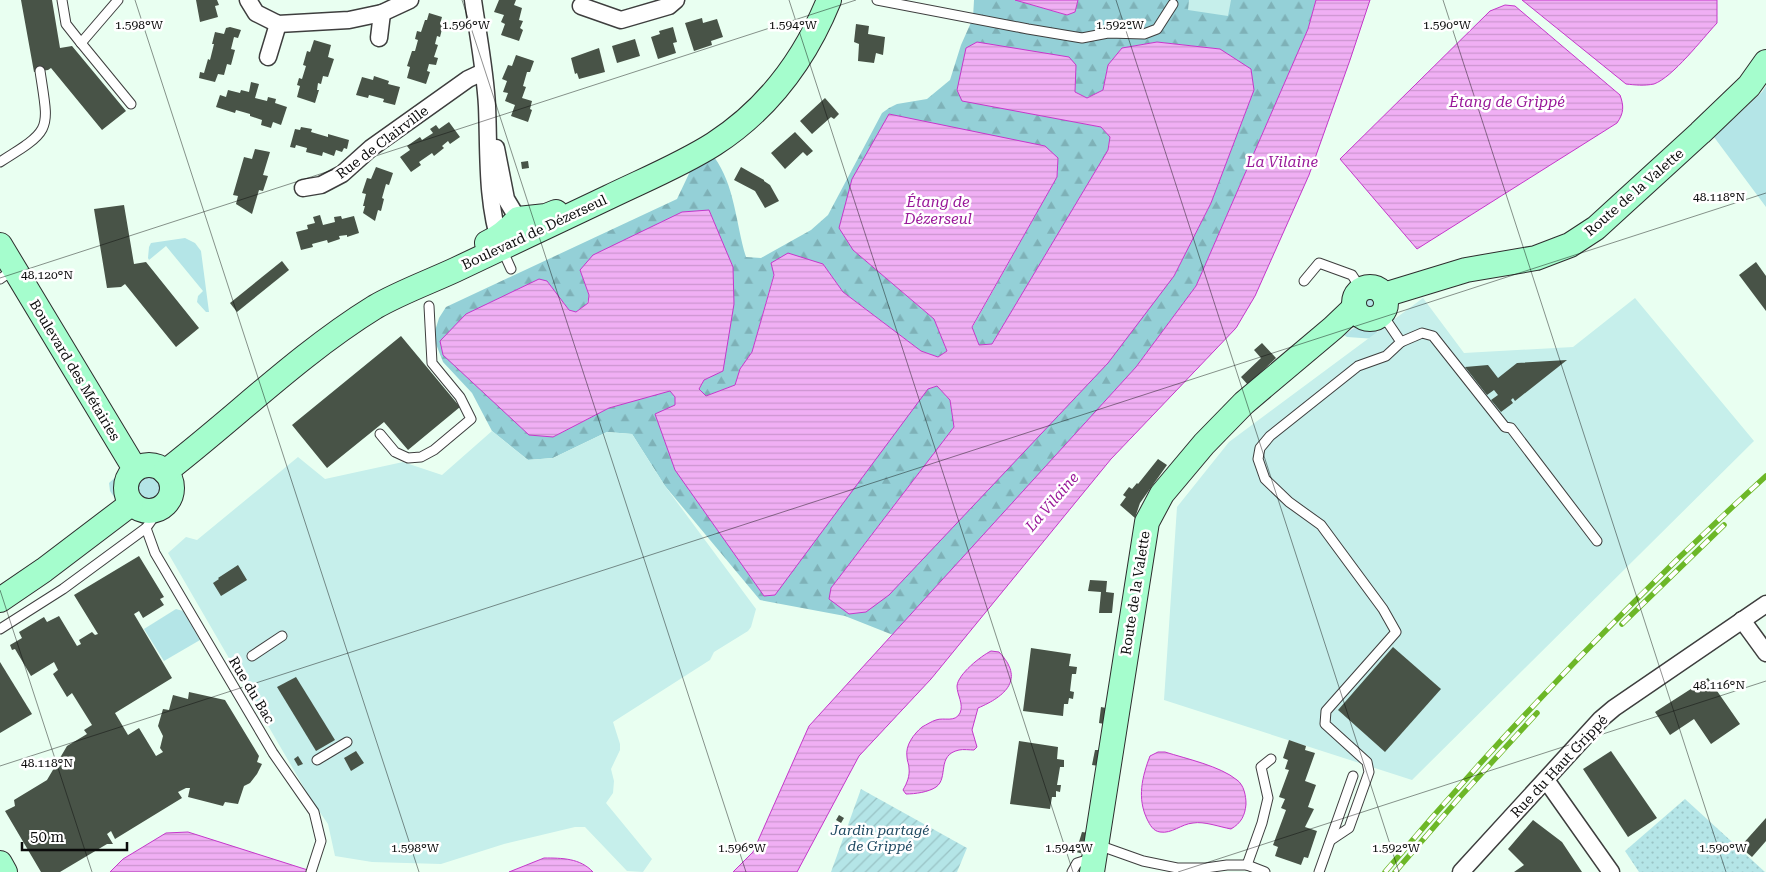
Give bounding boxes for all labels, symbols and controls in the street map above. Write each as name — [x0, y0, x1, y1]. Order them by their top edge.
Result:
text: 1.598°W — [115, 18, 164, 32]
text: 1.596°W — [442, 18, 491, 32]
text: 1.594°W — [769, 18, 818, 32]
text: 1.592°W — [1096, 18, 1145, 32]
text: 1.590°W — [1423, 18, 1472, 32]
water label: Étang de Grippé — [1448, 93, 1565, 111]
street label: Rue de Clairville — [333, 102, 431, 182]
street label: Route de la Valette — [1581, 145, 1687, 239]
water label: La Vilaine — [1245, 153, 1318, 171]
text: 48.118°N — [1693, 190, 1745, 204]
street label: Boulevard de Dézerseul — [459, 191, 610, 273]
water label: Étang de Dézerseul — [903, 193, 973, 228]
text: 48.120°N — [21, 268, 73, 282]
street label: Boulevard des Métairies — [27, 297, 124, 444]
water label: La Vilaine — [1021, 469, 1083, 536]
street label: Route de la Valette — [1117, 530, 1153, 656]
street label: Rue du Bac — [226, 654, 278, 727]
text: 48.116°N — [1693, 678, 1745, 692]
street label: Rue du Haut Grippé — [1507, 711, 1611, 821]
text: 48.118°N — [21, 756, 73, 770]
scale bar — [22, 820, 128, 852]
park label: Jardin partagé de Grippé — [830, 822, 929, 854]
text: 50 m — [30, 828, 65, 846]
text: 1.598°W — [391, 841, 440, 855]
text: 1.596°W — [718, 841, 767, 855]
text: 1.594°W — [1045, 841, 1094, 855]
text: 1.592°W — [1372, 841, 1421, 855]
text: 1.590°W — [1699, 841, 1748, 855]

